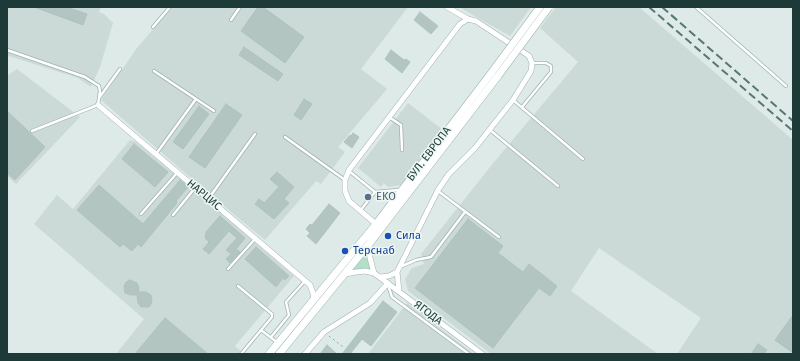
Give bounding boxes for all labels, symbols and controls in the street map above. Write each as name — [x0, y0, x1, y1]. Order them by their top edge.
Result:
street label: БУЛ. ЕВРОПА — [404, 124, 454, 184]
street label: НАРЦИС — [184, 177, 224, 213]
place label: EKO — [376, 190, 396, 204]
marker: EKO — [363, 192, 373, 202]
place label: Сила — [396, 229, 421, 243]
marker: Сила — [383, 231, 393, 241]
place label: Терснаб — [353, 244, 395, 258]
marker: Терснаб — [340, 246, 350, 256]
street label: ЯГОДА — [411, 298, 445, 328]

